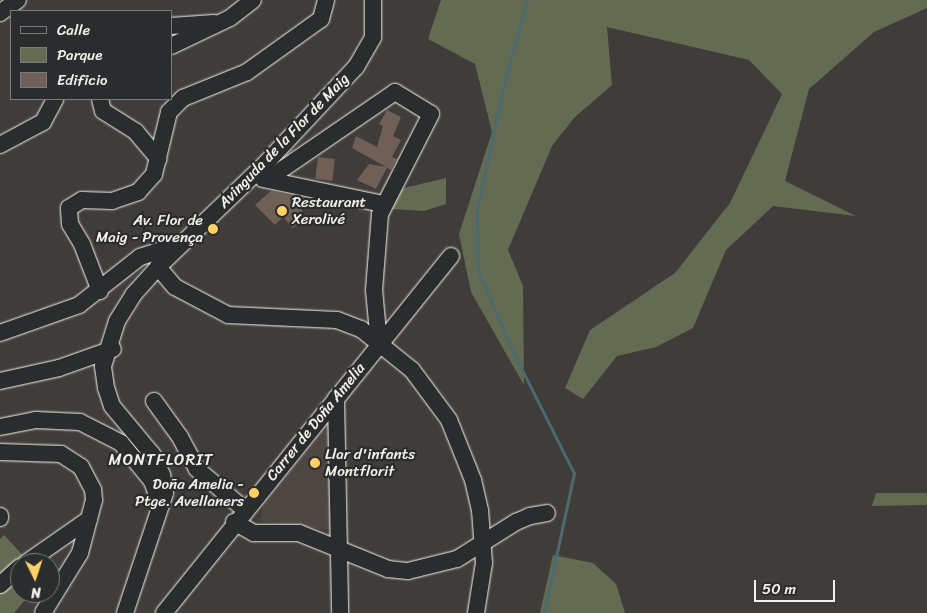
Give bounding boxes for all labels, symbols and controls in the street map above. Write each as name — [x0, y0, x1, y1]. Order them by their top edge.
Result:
legend — [10, 10, 172, 100]
text: Calle — [57, 17, 90, 43]
text: Parque — [57, 42, 102, 68]
text: Edificio — [57, 67, 108, 93]
street label: Avinguda de la Flor de Maig — [215, 70, 353, 212]
place label: Restaurant Xerolivé — [292, 193, 366, 228]
marker: Restaurant Xerolivé — [276, 205, 288, 217]
place label: Av. Flor de Maig - Provença — [96, 211, 203, 246]
marker: Av. Flor de Maig - Provença — [207, 223, 219, 235]
street label: Carrer de Doña Amelia — [263, 359, 369, 485]
place label: Llar d'infants Montflorit — [325, 445, 414, 480]
district label: MONTFLORIT — [109, 450, 213, 470]
marker: Llar d'infants Montflorit — [309, 457, 321, 469]
place label: Doña Amelia - Ptge. Avellaners — [136, 475, 244, 510]
marker: Doña Amelia - Ptge. Avellaners — [248, 487, 260, 499]
north arrow — [10, 553, 60, 603]
scale bar — [757, 570, 838, 602]
text: 50 m — [762, 576, 796, 602]
text: N — [30, 580, 42, 605]

